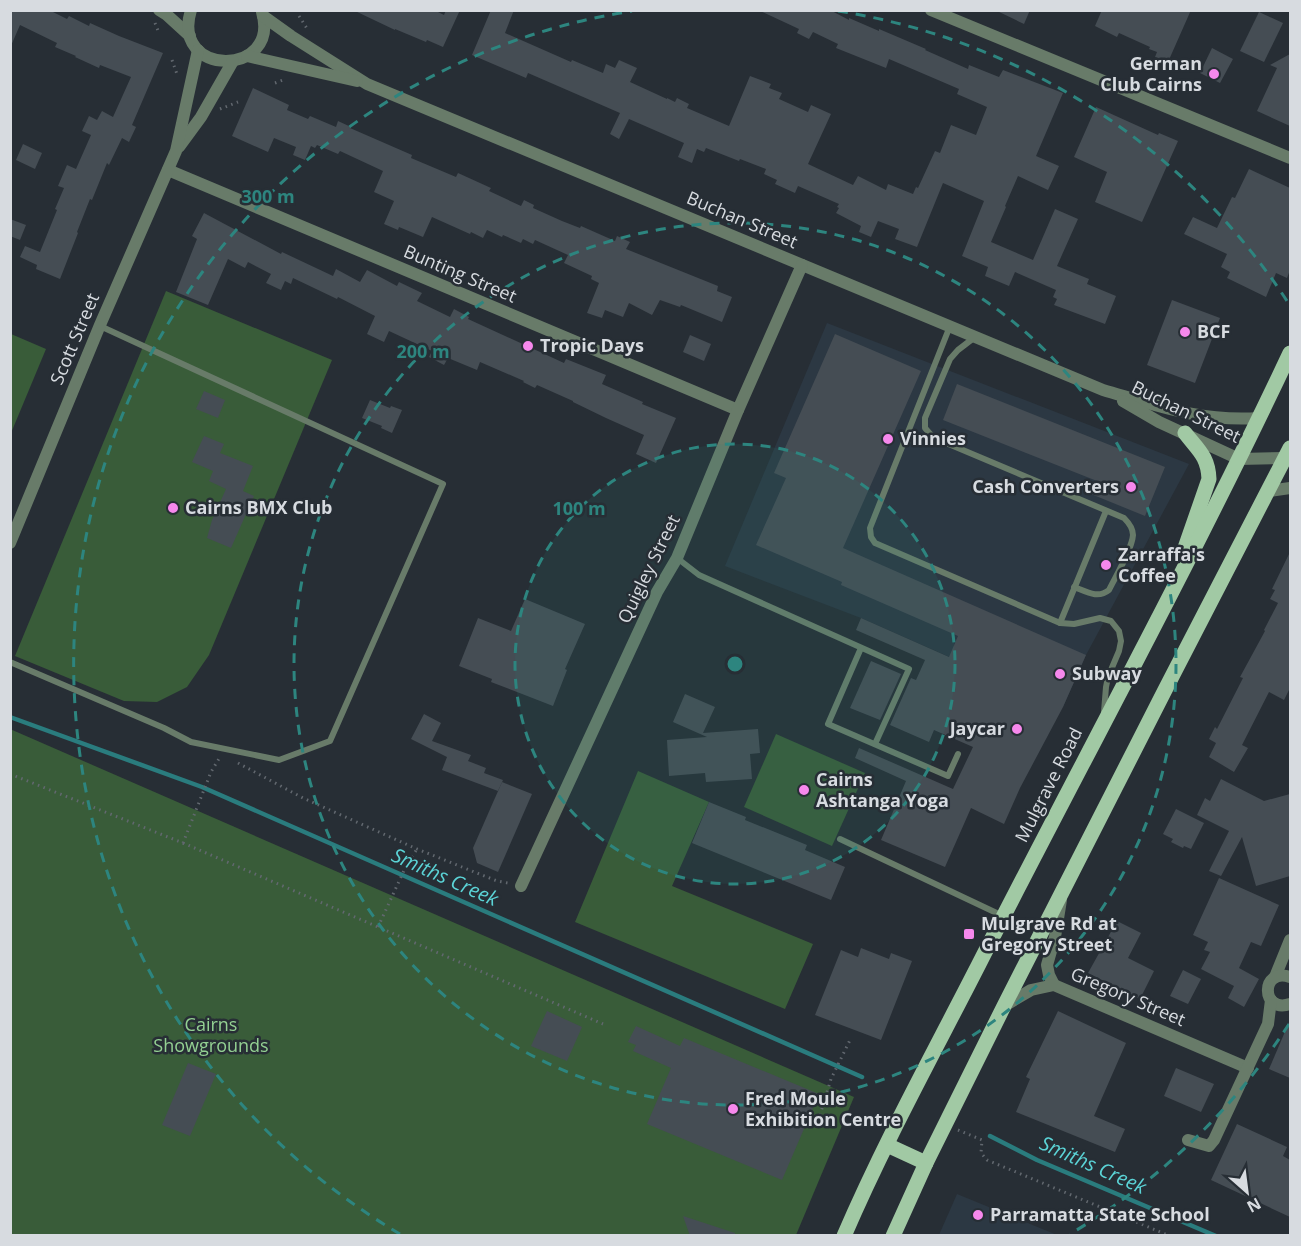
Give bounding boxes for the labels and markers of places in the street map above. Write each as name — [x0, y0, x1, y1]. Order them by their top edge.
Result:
place label: German Club Cairns — [1100, 51, 1202, 96]
marker: German Club Cairns — [1207, 67, 1221, 81]
place label: BCF — [1197, 319, 1230, 343]
marker: BCF — [1178, 325, 1192, 339]
place label: Tropic Days — [540, 333, 644, 357]
marker: Tropic Days — [521, 339, 535, 353]
place label: Vinnies — [900, 426, 966, 450]
marker: Vinnies — [881, 432, 895, 446]
place label: Cash Converters — [972, 474, 1119, 498]
marker: Cash Converters — [1124, 480, 1138, 494]
place label: Cairns BMX Club — [185, 495, 332, 519]
marker: Cairns BMX Club — [166, 501, 180, 515]
place label: Zarraffa's Coffee — [1118, 542, 1205, 587]
marker: Zarraffa's Coffee — [1099, 558, 1113, 572]
centre of rings — [725, 654, 745, 674]
place label: Subway — [1072, 661, 1142, 685]
marker: Subway — [1053, 667, 1067, 681]
place label: Jaycar — [948, 716, 1005, 740]
marker: Jaycar — [1010, 722, 1024, 736]
place label: Cairns Ashtanga Yoga — [816, 767, 949, 812]
marker: Cairns Ashtanga Yoga — [797, 783, 811, 797]
place label: Mulgrave Rd at Gregory Street — [981, 911, 1117, 956]
marker: Mulgrave Rd at Gregory Street — [962, 927, 976, 941]
place label: Fred Moule Exhibition Centre — [745, 1086, 901, 1131]
marker: Fred Moule Exhibition Centre — [726, 1102, 740, 1116]
place label: Parramatta State School — [990, 1202, 1210, 1226]
marker: Parramatta State School — [971, 1208, 985, 1222]

